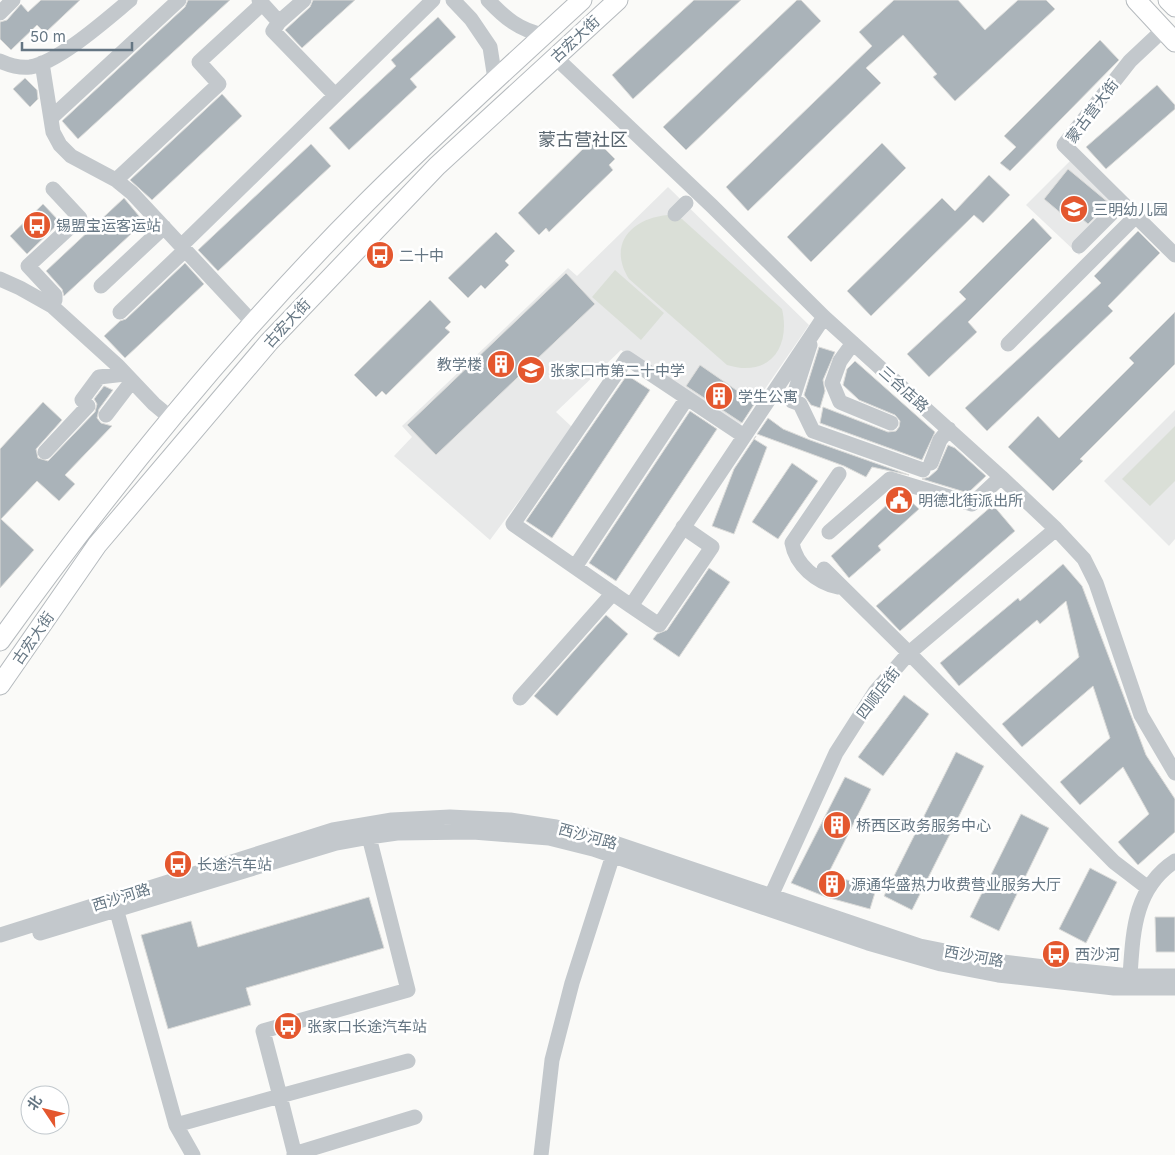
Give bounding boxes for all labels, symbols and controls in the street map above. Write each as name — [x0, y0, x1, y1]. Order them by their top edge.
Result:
street label: 古宏大街 — [547, 12, 603, 66]
scale bar — [22, 20, 132, 52]
text: 50 m — [30, 27, 66, 46]
street label: 蒙古营大街 — [1062, 75, 1122, 147]
district label: 蒙古营社区 — [538, 129, 628, 150]
school or university icon: 三明幼儿园 — [1059, 194, 1089, 224]
place label: 三明幼儿园 — [1093, 200, 1168, 219]
bus stop icon: 锡盟宝运客运站 — [22, 210, 52, 240]
place label: 锡盟宝运客运站 — [56, 216, 161, 235]
bus stop icon: 二十中 — [365, 240, 395, 270]
place label: 二十中 — [399, 246, 444, 265]
street label: 古宏大街 — [260, 295, 314, 351]
building icon: 教学楼 — [486, 349, 516, 379]
place label: 教学楼 — [437, 355, 482, 374]
school or university icon: 张家口市第二十中学 — [516, 355, 546, 385]
place label: 张家口市第二十中学 — [550, 361, 685, 380]
street label: 三合店路 — [875, 362, 933, 416]
building icon: 学生公寓 — [704, 381, 734, 411]
place label: 学生公寓 — [738, 387, 798, 406]
public building icon: 明德北街派出所 — [884, 485, 914, 515]
place label: 明德北街派出所 — [918, 491, 1023, 510]
street label: 古宏大街 — [8, 608, 58, 668]
street label: 四顺店街 — [852, 663, 904, 723]
building icon: 桥西区政务服务中心 — [822, 810, 852, 840]
place label: 桥西区政务服务中心 — [856, 816, 991, 835]
street label: 西沙河路 — [557, 819, 619, 853]
bus stop icon: 长途汽车站 — [163, 849, 193, 879]
place label: 长途汽车站 — [197, 855, 272, 874]
building icon: 源通华盛热力收费营业服务大厅 — [817, 869, 847, 899]
place label: 源通华盛热力收费营业服务大厅 — [851, 875, 1061, 894]
street label: 西沙河路 — [90, 879, 152, 915]
bus stop icon: 西沙河 — [1041, 939, 1071, 969]
street label: 西沙河路 — [943, 941, 1005, 971]
place label: 西沙河 — [1075, 945, 1120, 964]
bus stop icon: 张家口长途汽车站 — [273, 1011, 303, 1041]
place label: 张家口长途汽车站 — [307, 1017, 427, 1036]
north arrow — [20, 1085, 70, 1135]
text: 北 — [23, 1092, 45, 1113]

